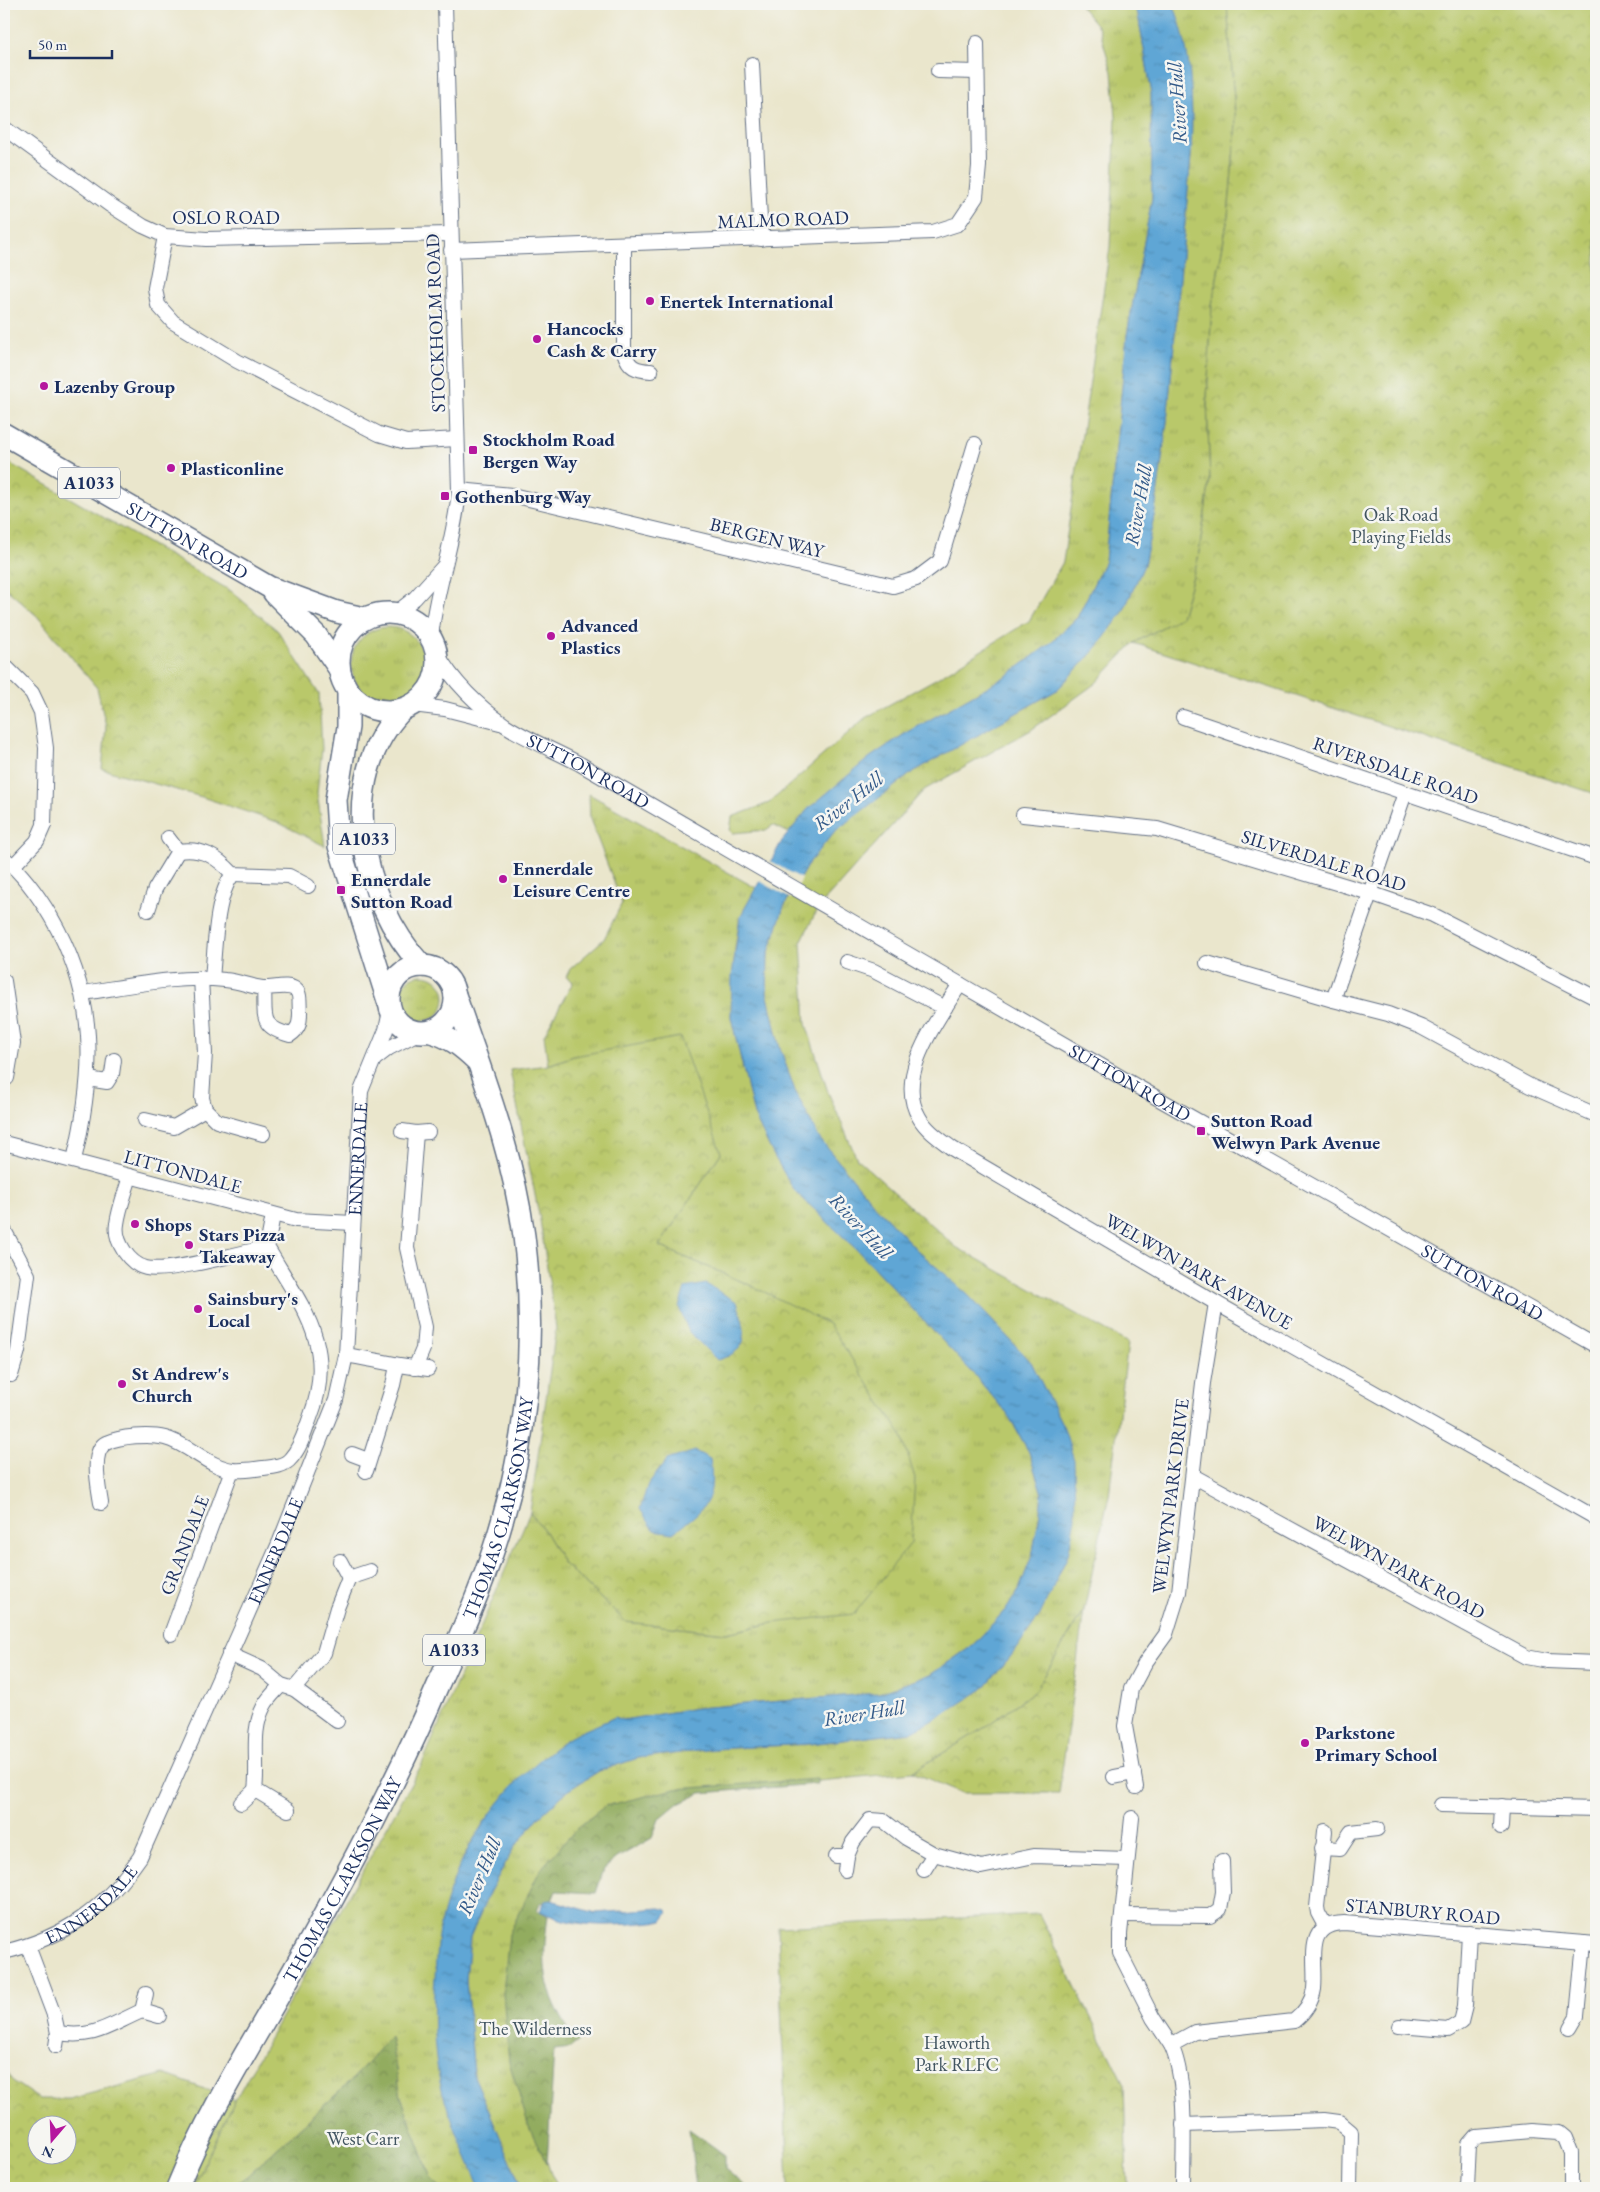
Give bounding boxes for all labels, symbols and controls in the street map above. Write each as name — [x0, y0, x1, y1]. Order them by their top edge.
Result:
scale bar — [30, 28, 112, 60]
text: 50 m — [38, 35, 67, 54]
water label: River Hull — [1161, 60, 1193, 145]
street label: OSLO ROAD — [172, 205, 280, 230]
street label: MALMO ROAD — [717, 205, 849, 234]
street label: STOCKHOLM ROAD — [420, 233, 451, 413]
place label: Enertek International — [660, 289, 834, 314]
marker: Enertek International — [644, 295, 656, 307]
place label: Hancocks Cash & Carry — [547, 316, 657, 363]
marker: Hancocks Cash & Carry — [531, 333, 543, 345]
place label: Lazenby Group — [54, 374, 176, 399]
marker: Lazenby Group — [38, 380, 50, 392]
place label: Stockholm Road Bergen Way — [483, 427, 615, 474]
marker: Stockholm Road Bergen Way — [467, 444, 479, 456]
place label: Plasticonline — [181, 456, 284, 481]
water label: River Hull — [1118, 461, 1158, 548]
marker: Plasticonline — [165, 462, 177, 474]
road number: A1033 — [58, 468, 120, 498]
place label: Gothenburg Way — [455, 484, 592, 509]
marker: Gothenburg Way — [439, 490, 451, 502]
street label: SUTTON ROAD — [122, 496, 253, 585]
park label: Oak Road Playing Fields — [1351, 502, 1451, 549]
street label: BERGEN WAY — [707, 511, 827, 564]
place label: Advanced Plastics — [560, 613, 639, 660]
marker: Advanced Plastics — [545, 630, 557, 642]
street label: SUTTON ROAD — [523, 728, 654, 815]
street label: RIVERSDALE ROAD — [1310, 730, 1482, 811]
water label: River Hull — [808, 765, 889, 837]
road number: A1033 — [333, 824, 395, 854]
street label: SILVERDALE ROAD — [1238, 824, 1409, 897]
place label: Ennerdale Leisure Centre — [513, 856, 630, 903]
place label: Ennerdale Sutton Road — [351, 867, 453, 914]
marker: Ennerdale Leisure Centre — [497, 873, 509, 885]
marker: Ennerdale Sutton Road — [335, 884, 347, 896]
street label: SUTTON ROAD — [1064, 1038, 1195, 1127]
street label: ENNERDALE — [342, 1101, 373, 1217]
place label: Sutton Road Welwyn Park Avenue — [1211, 1108, 1380, 1155]
marker: Sutton Road Welwyn Park Avenue — [1195, 1125, 1207, 1137]
street label: LITTONDALE — [121, 1144, 245, 1199]
water label: River Hull — [824, 1187, 899, 1266]
street label: WELWYN PARK AVENUE — [1101, 1208, 1297, 1336]
place label: Shops — [145, 1212, 192, 1237]
marker: Shops — [129, 1218, 141, 1230]
place label: Stars Pizza Takeaway — [199, 1222, 286, 1269]
street label: SUTTON ROAD — [1417, 1238, 1548, 1327]
marker: Stars Pizza Takeaway — [183, 1239, 195, 1251]
place label: Sainsbury's Local — [208, 1286, 298, 1333]
marker: Sainsbury's Local — [192, 1303, 204, 1315]
place label: St Andrew's Church — [132, 1361, 229, 1408]
marker: St Andrew's Church — [116, 1378, 128, 1390]
street label: THOMAS CLARKSON WAY — [456, 1395, 539, 1623]
street label: WELWYN PARK DRIVE — [1146, 1397, 1195, 1595]
street label: GRANDALE — [154, 1491, 215, 1599]
street label: ENNERDALE — [242, 1493, 309, 1608]
street label: WELWYN PARK ROAD — [1308, 1510, 1489, 1625]
road number: A1033 — [423, 1634, 485, 1666]
water label: River Hull — [821, 1694, 908, 1732]
place label: Parkstone Primary School — [1315, 1720, 1438, 1767]
marker: Parkstone Primary School — [1299, 1737, 1311, 1749]
street label: THOMAS CLARKSON WAY — [277, 1772, 408, 1987]
water label: River Hull — [451, 1832, 507, 1919]
street label: ENNERDALE — [41, 1860, 143, 1950]
street label: STANBURY ROAD — [1345, 1892, 1501, 1931]
park label: The Wilderness — [478, 2016, 592, 2041]
park label: Haworth Park RLFC — [915, 2030, 999, 2077]
north arrow — [28, 2114, 78, 2164]
park label: West Carr — [327, 2126, 400, 2151]
text: N — [39, 2142, 56, 2163]

